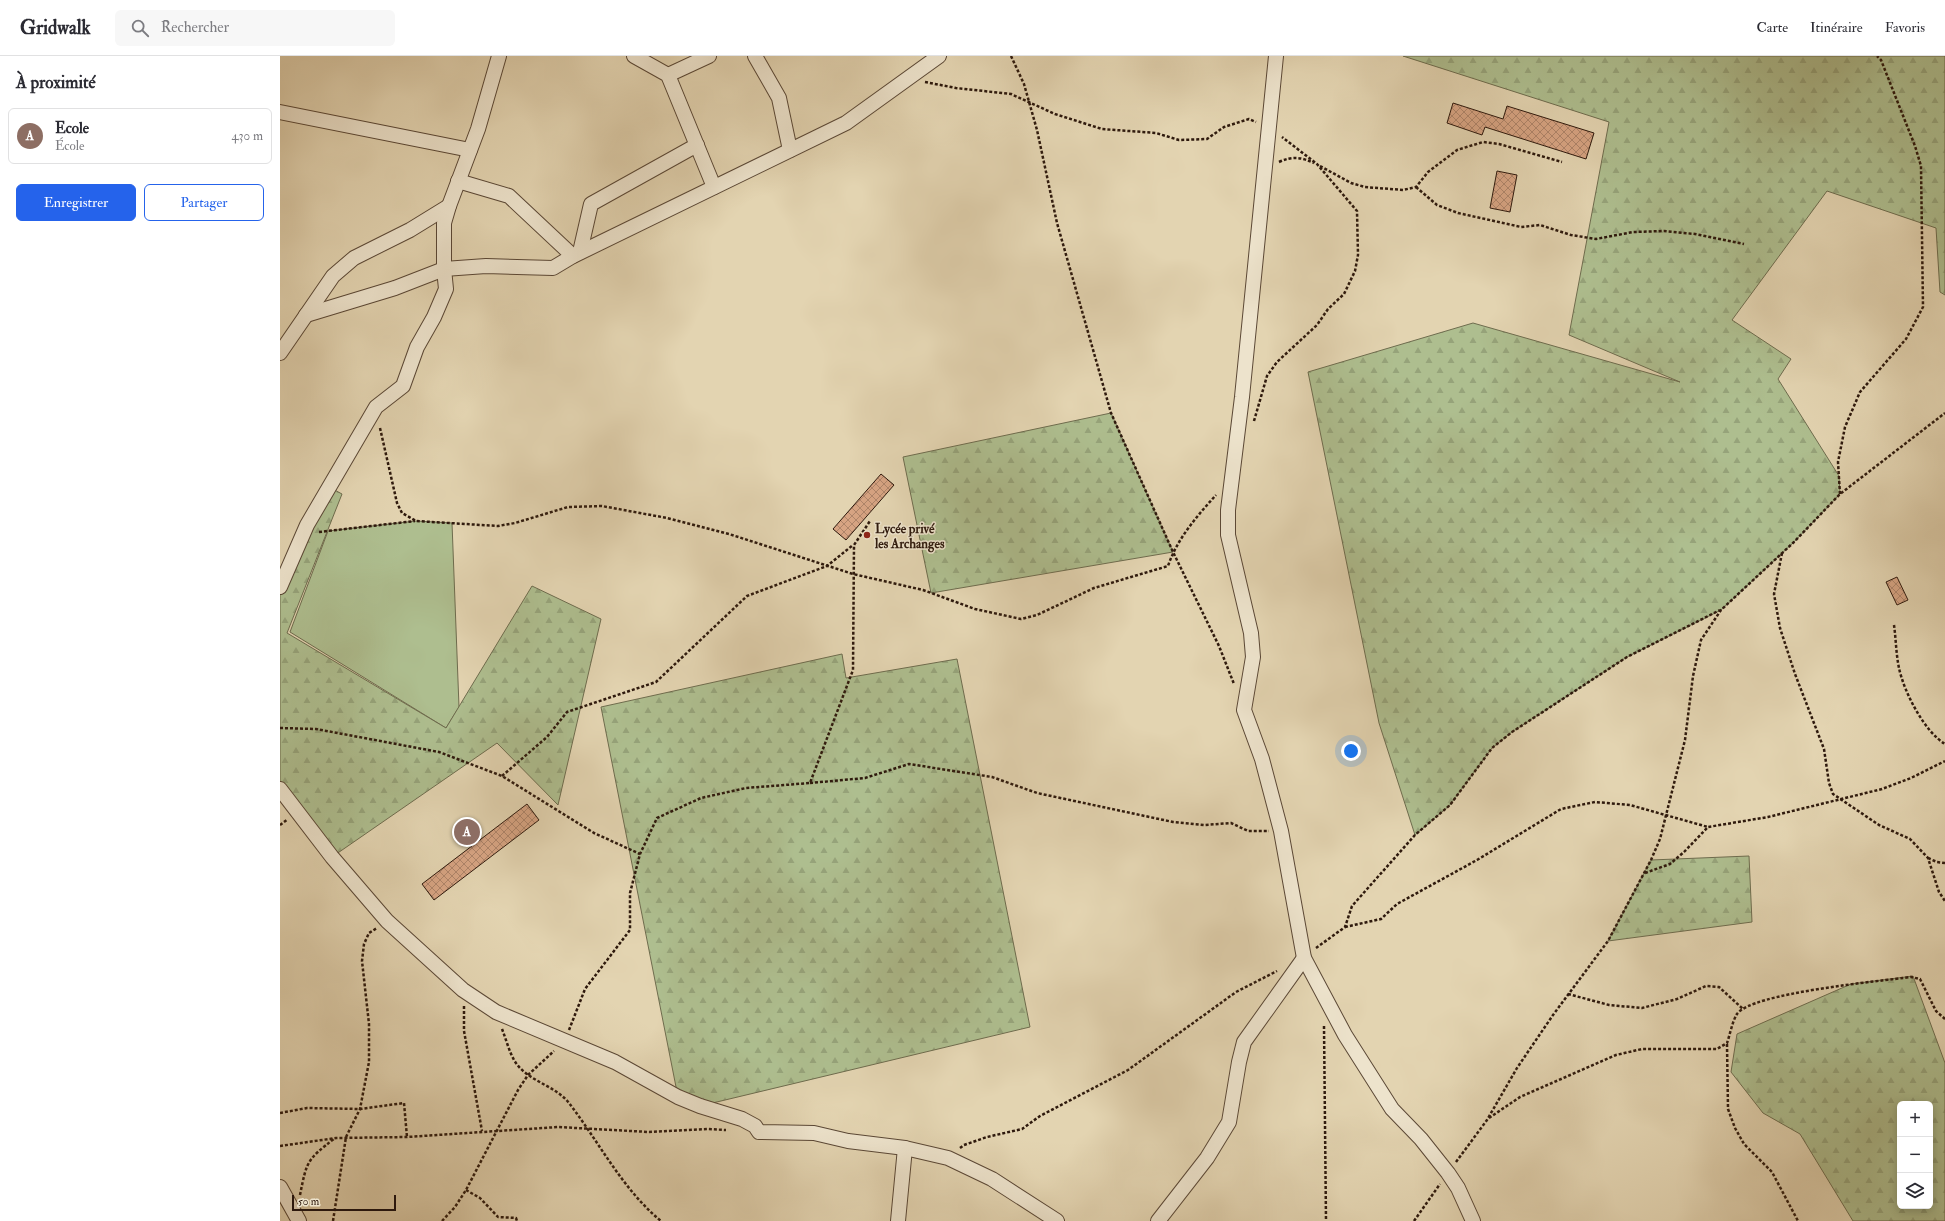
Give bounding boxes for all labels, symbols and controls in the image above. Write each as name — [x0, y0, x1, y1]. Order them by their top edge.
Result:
search box — [115, 10, 395, 46]
text: Gridwalk — [20, 16, 91, 40]
icon: search — [129, 17, 151, 39]
text: Rechercher — [161, 18, 229, 37]
text: Carte — [1757, 19, 1788, 36]
text: Itinéraire — [1810, 19, 1863, 36]
text: Favoris — [1885, 19, 1925, 36]
text: À proximité — [16, 72, 96, 93]
text: Ecole — [55, 119, 89, 138]
text: A — [26, 128, 34, 144]
text: 430 m — [232, 128, 263, 144]
text: École — [55, 138, 84, 154]
button: Enregistrer — [16, 184, 136, 221]
button: Partager — [144, 184, 264, 221]
place label: Lycée privé les Archanges — [874, 521, 945, 553]
marker: Lycée privé les Archanges — [862, 530, 872, 540]
your location — [1341, 741, 1361, 761]
pin: A — [454, 817, 480, 847]
map controls — [1897, 1101, 1933, 1209]
button: + — [1897, 1101, 1933, 1137]
button: − — [1897, 1137, 1933, 1173]
button: layers — [1897, 1173, 1933, 1209]
scale bar — [292, 1193, 396, 1212]
text: 50 m — [298, 1195, 319, 1208]

